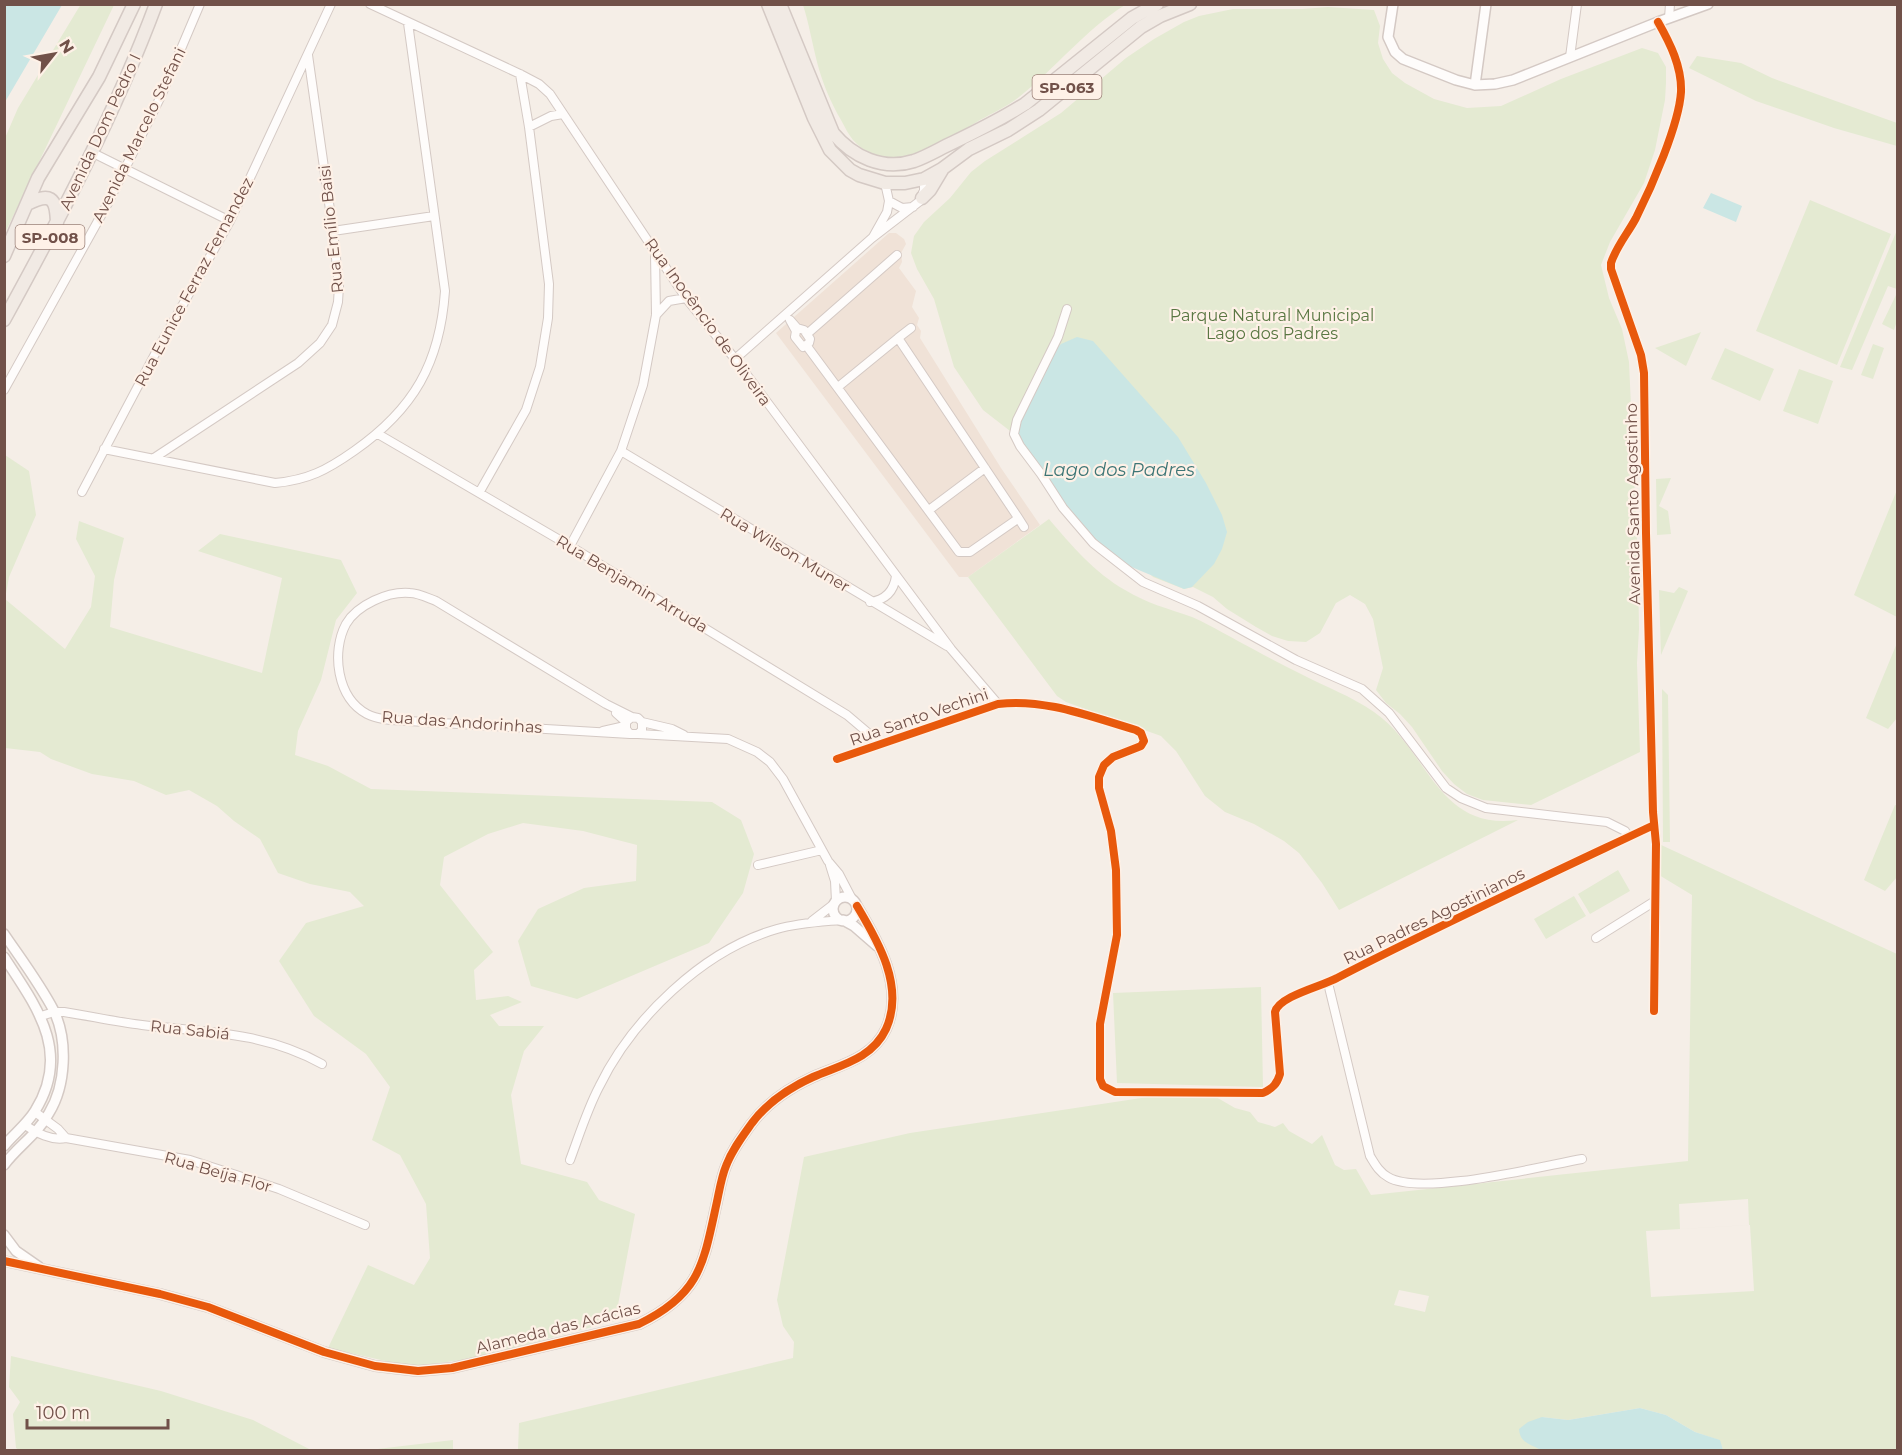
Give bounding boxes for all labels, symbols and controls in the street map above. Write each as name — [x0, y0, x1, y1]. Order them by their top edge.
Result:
north arrow — [24, 24, 84, 84]
text: N — [55, 36, 78, 57]
street label: Avenida Marcelo Stefani — [88, 44, 190, 226]
street label: Avenida Dom Pedro I — [55, 51, 145, 213]
road number: SP-063 — [1032, 75, 1102, 99]
street label: Rua Emílio Baisi — [315, 164, 347, 294]
street label: Rua Eunice Ferraz Fernandez — [131, 174, 257, 390]
road number: SP-008 — [16, 225, 84, 249]
street label: Rua Inocêncio de Oliveira — [641, 234, 775, 410]
park label: Parque Natural Municipal Lago dos Padres — [1170, 306, 1374, 343]
street label: Avenida Santo Agostinho — [1622, 403, 1644, 605]
water label: Lago dos Padres — [1043, 459, 1195, 481]
street label: Rua Wilson Muner — [717, 504, 853, 596]
street label: Rua Benjamin Arruda — [553, 531, 711, 637]
street label: Rua Santo Vechini — [847, 684, 991, 750]
street label: Rua das Andorinhas — [381, 707, 543, 737]
street label: Rua Padres Agostinianos — [1340, 864, 1528, 968]
street label: Rua Sabiá — [149, 1016, 231, 1044]
street label: Rua Beíja Flor — [162, 1148, 274, 1196]
street label: Alameda das Acácias — [474, 1298, 642, 1358]
scale bar — [27, 1392, 168, 1430]
text: 100 m — [36, 1402, 90, 1424]

